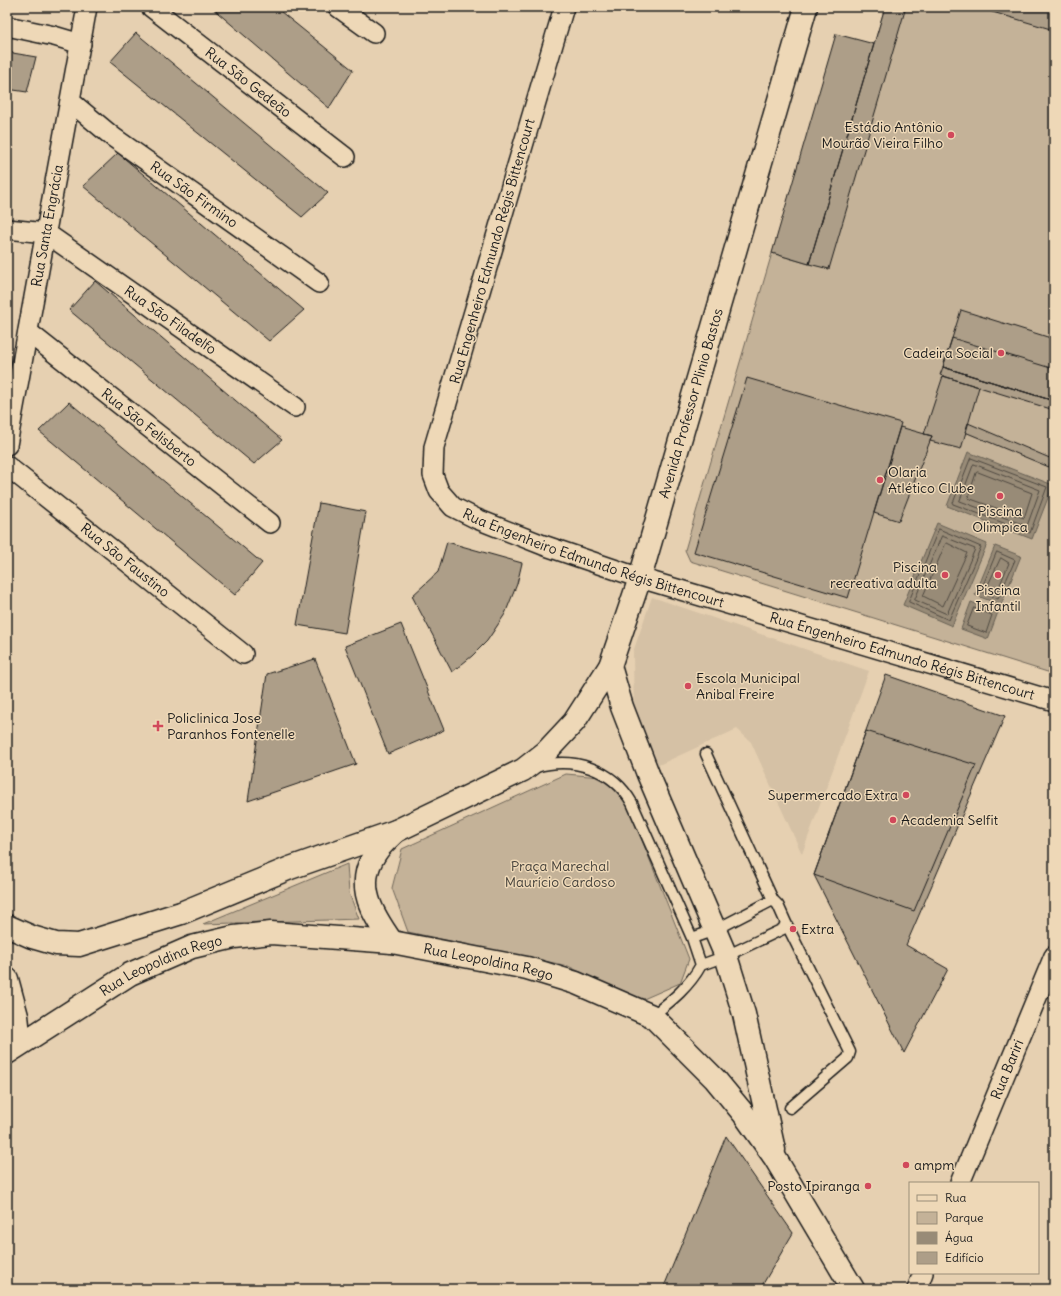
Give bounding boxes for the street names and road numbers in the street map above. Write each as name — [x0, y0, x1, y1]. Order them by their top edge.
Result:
street label: Rua São Gedeão — [201, 43, 295, 121]
street label: Rua Engenheiro Edmundo Régis Bittencourt — [445, 116, 539, 386]
street label: Rua São Firmino — [147, 157, 242, 232]
street label: Rua Santa Engrácia — [27, 163, 67, 288]
street label: Rua São Filadelfo — [121, 281, 220, 358]
street label: Avenida Professor Plinio Bastos — [655, 306, 727, 500]
street label: Rua São Felisberto — [98, 384, 200, 471]
street label: Rua Engenheiro Edmundo Régis Bittencourt — [460, 504, 727, 612]
street label: Rua São Faustino — [77, 519, 173, 601]
street label: Rua Engenheiro Edmundo Régis Bittencourt — [768, 608, 1037, 704]
street label: Rua Leopoldina Rego — [96, 931, 224, 1000]
street label: Rua Leopoldina Rego — [422, 939, 556, 985]
street label: Rua Bariri — [987, 1037, 1027, 1102]

